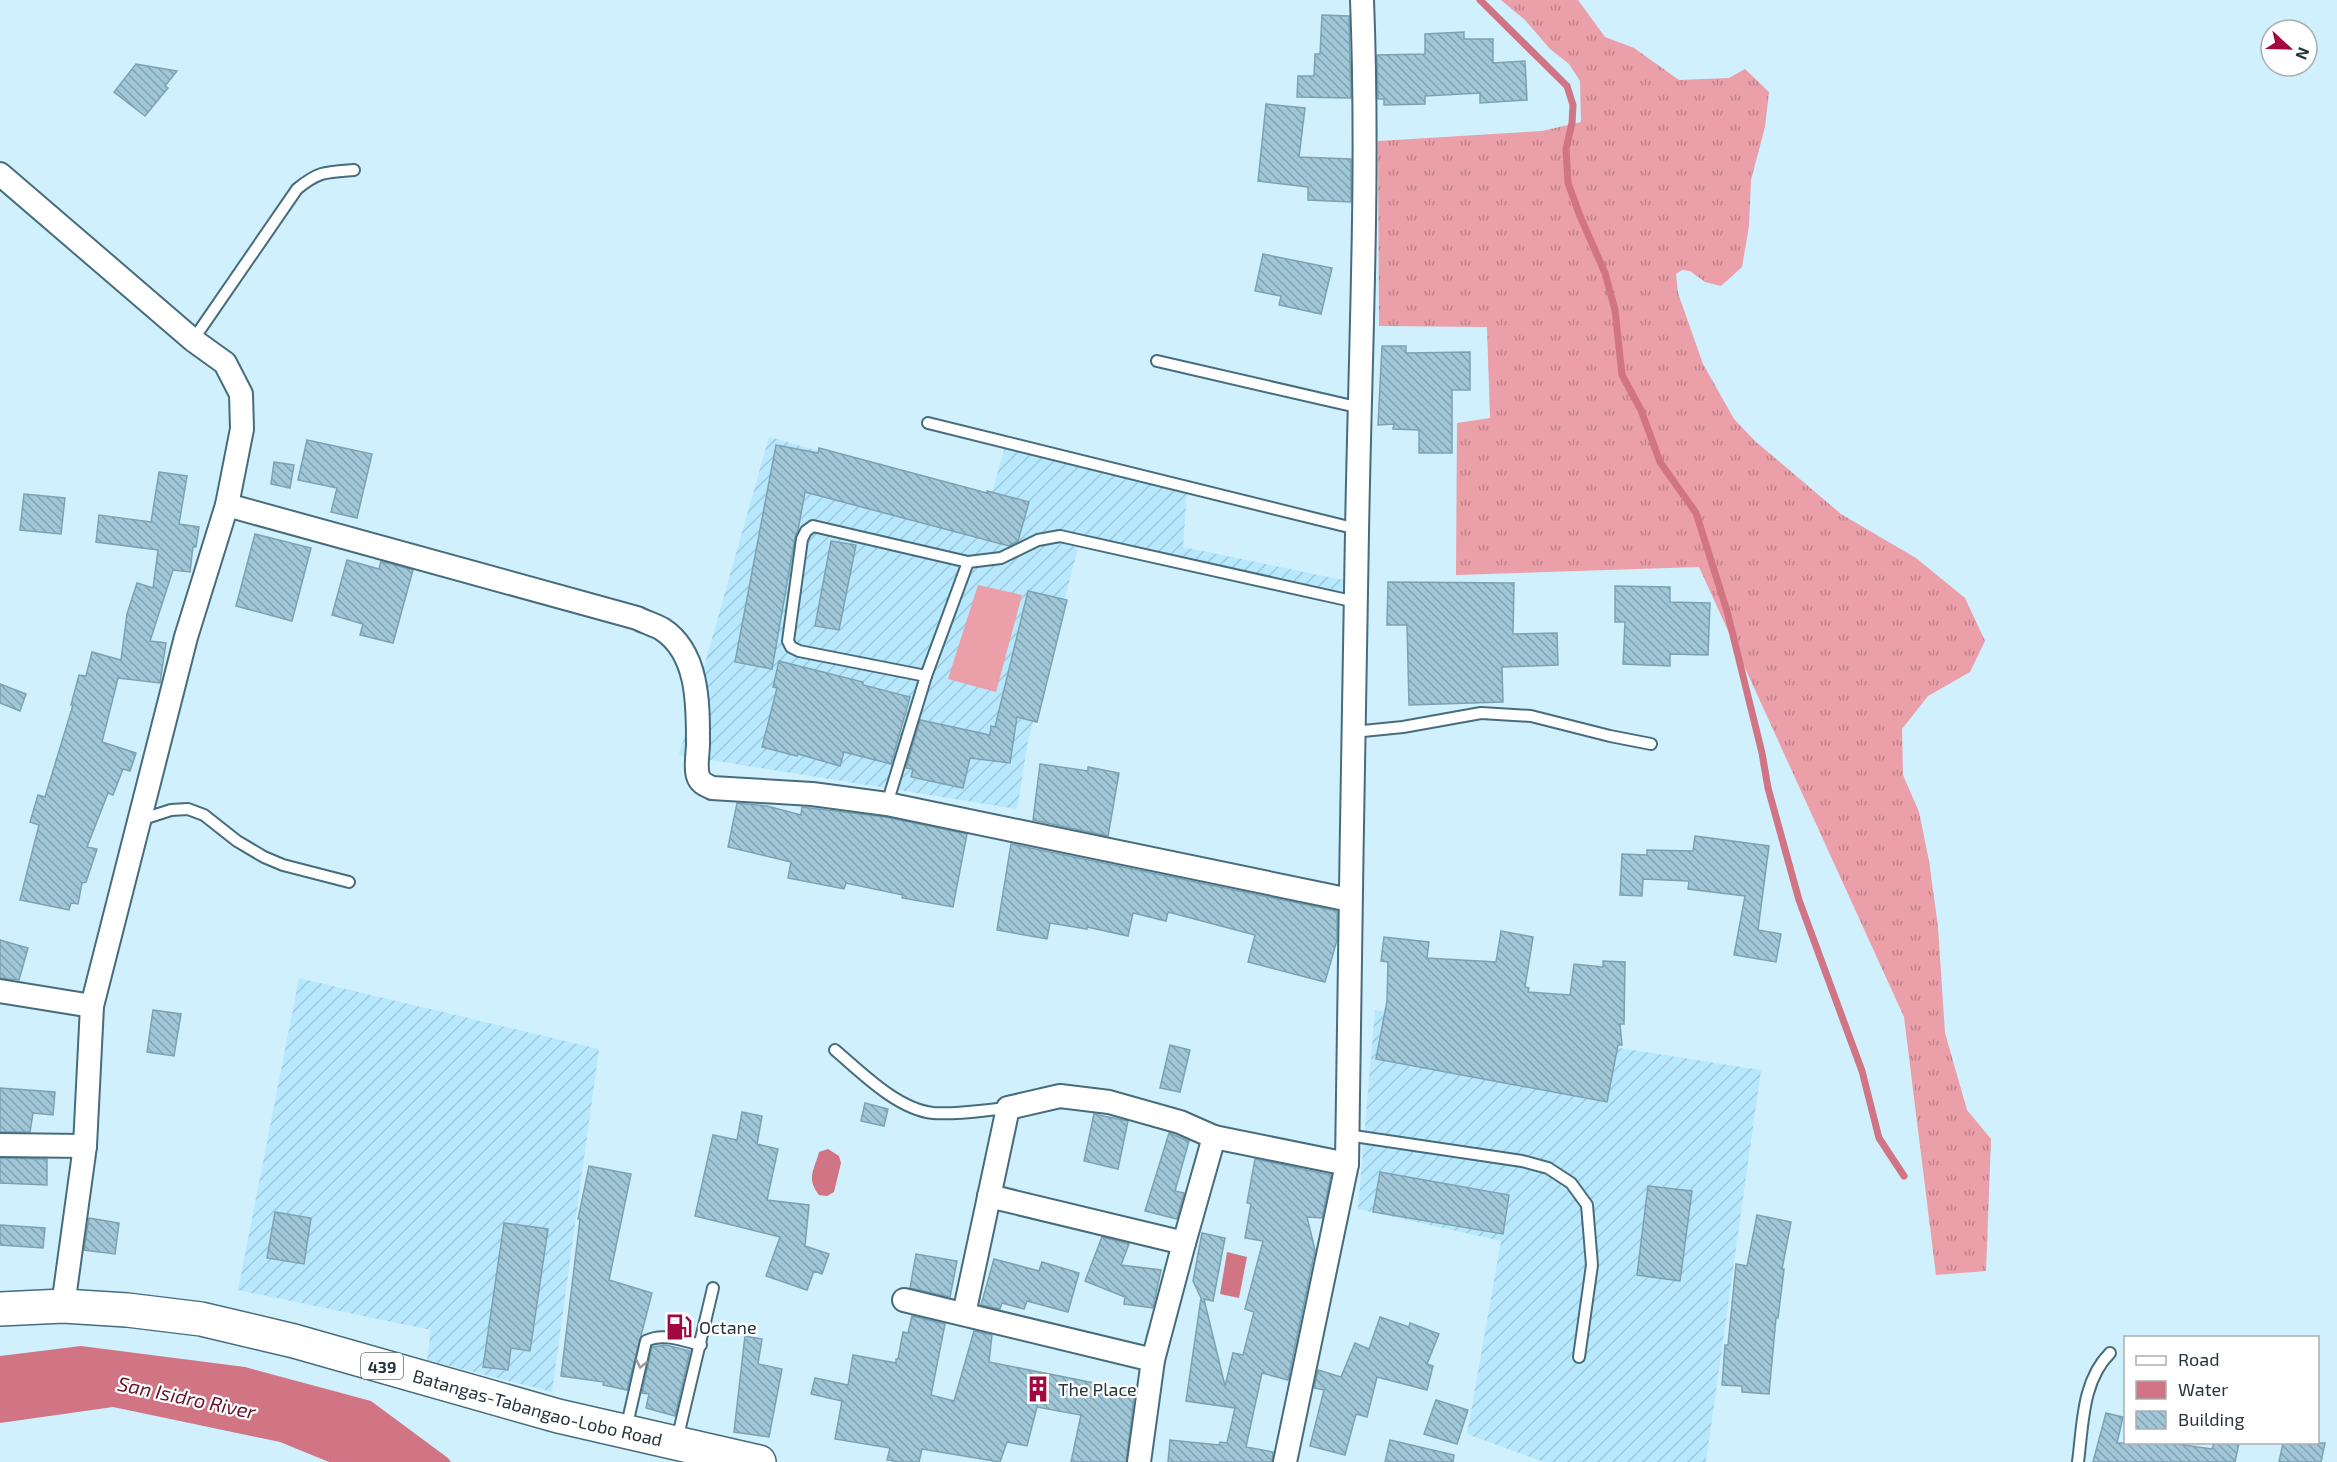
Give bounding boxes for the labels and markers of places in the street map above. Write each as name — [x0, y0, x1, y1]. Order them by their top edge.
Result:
fuel station icon: Octane — [664, 1312, 694, 1342]
place label: Octane — [699, 1316, 757, 1338]
building icon: The Place — [1023, 1374, 1053, 1404]
place label: The Place — [1058, 1378, 1137, 1400]

